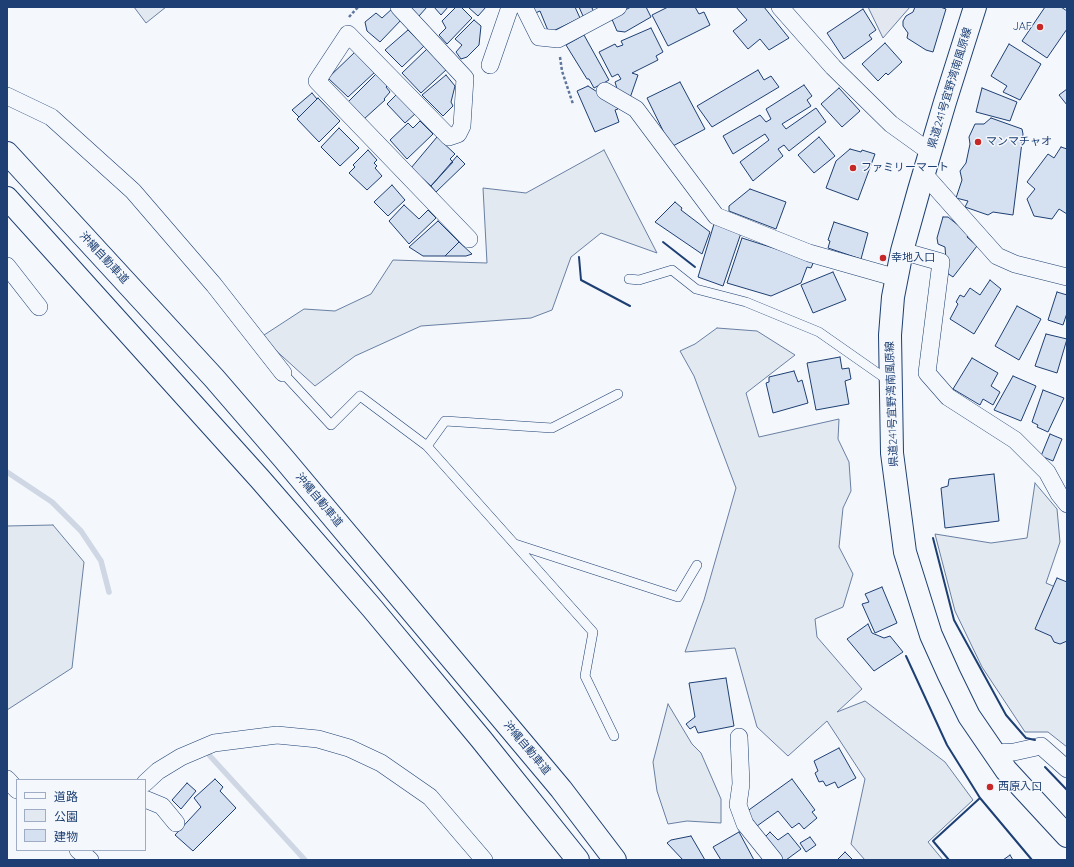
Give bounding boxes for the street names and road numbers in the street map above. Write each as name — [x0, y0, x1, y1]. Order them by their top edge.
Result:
street label: 県道241号宜野湾南風原線 — [925, 26, 975, 150]
street label: 沖縄自動車道 — [77, 229, 131, 287]
street label: 県道241号宜野湾南風原線 — [883, 341, 901, 467]
street label: 沖縄自動車道 — [293, 470, 345, 530]
street label: 沖縄自動車道 — [501, 718, 553, 778]

